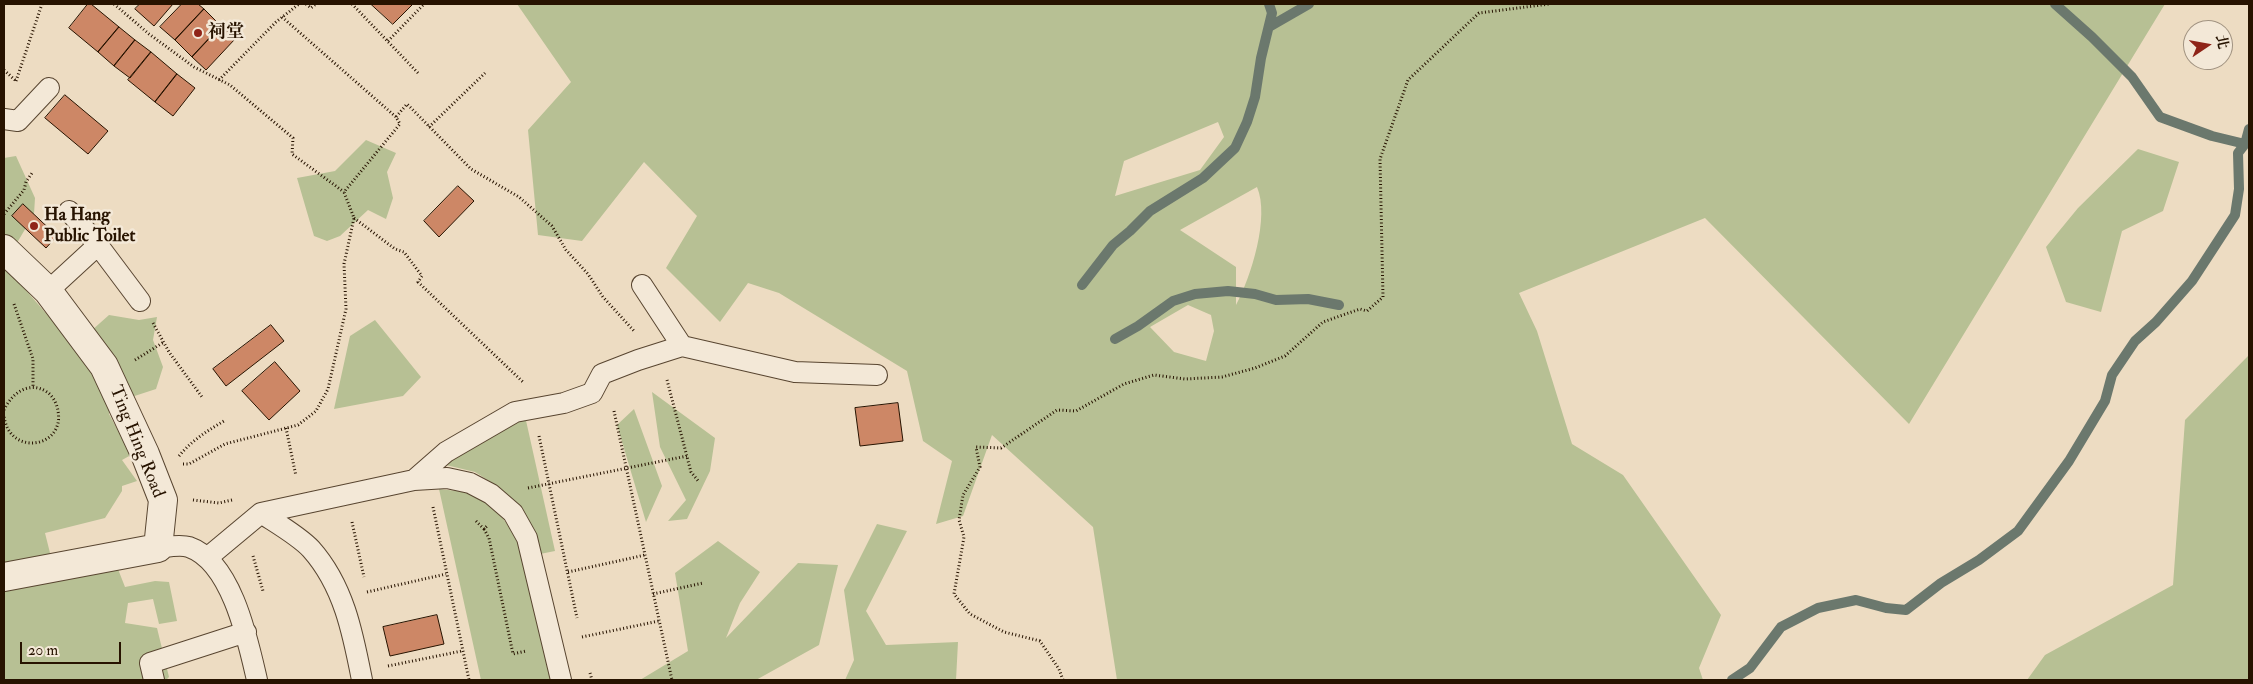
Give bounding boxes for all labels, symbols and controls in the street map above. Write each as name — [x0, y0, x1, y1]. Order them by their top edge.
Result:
north arrow — [2183, 20, 2233, 70]
place label: 祠堂 — [208, 22, 244, 44]
marker: 祠堂 — [192, 27, 204, 39]
text: 北 — [2212, 33, 2232, 51]
place label: Ha Hang Public Toilet — [44, 205, 135, 248]
marker: Ha Hang Public Toilet — [28, 220, 40, 232]
street label: Ting Hing Road — [104, 383, 168, 501]
scale bar — [22, 632, 124, 664]
text: 20 m — [28, 641, 58, 660]

